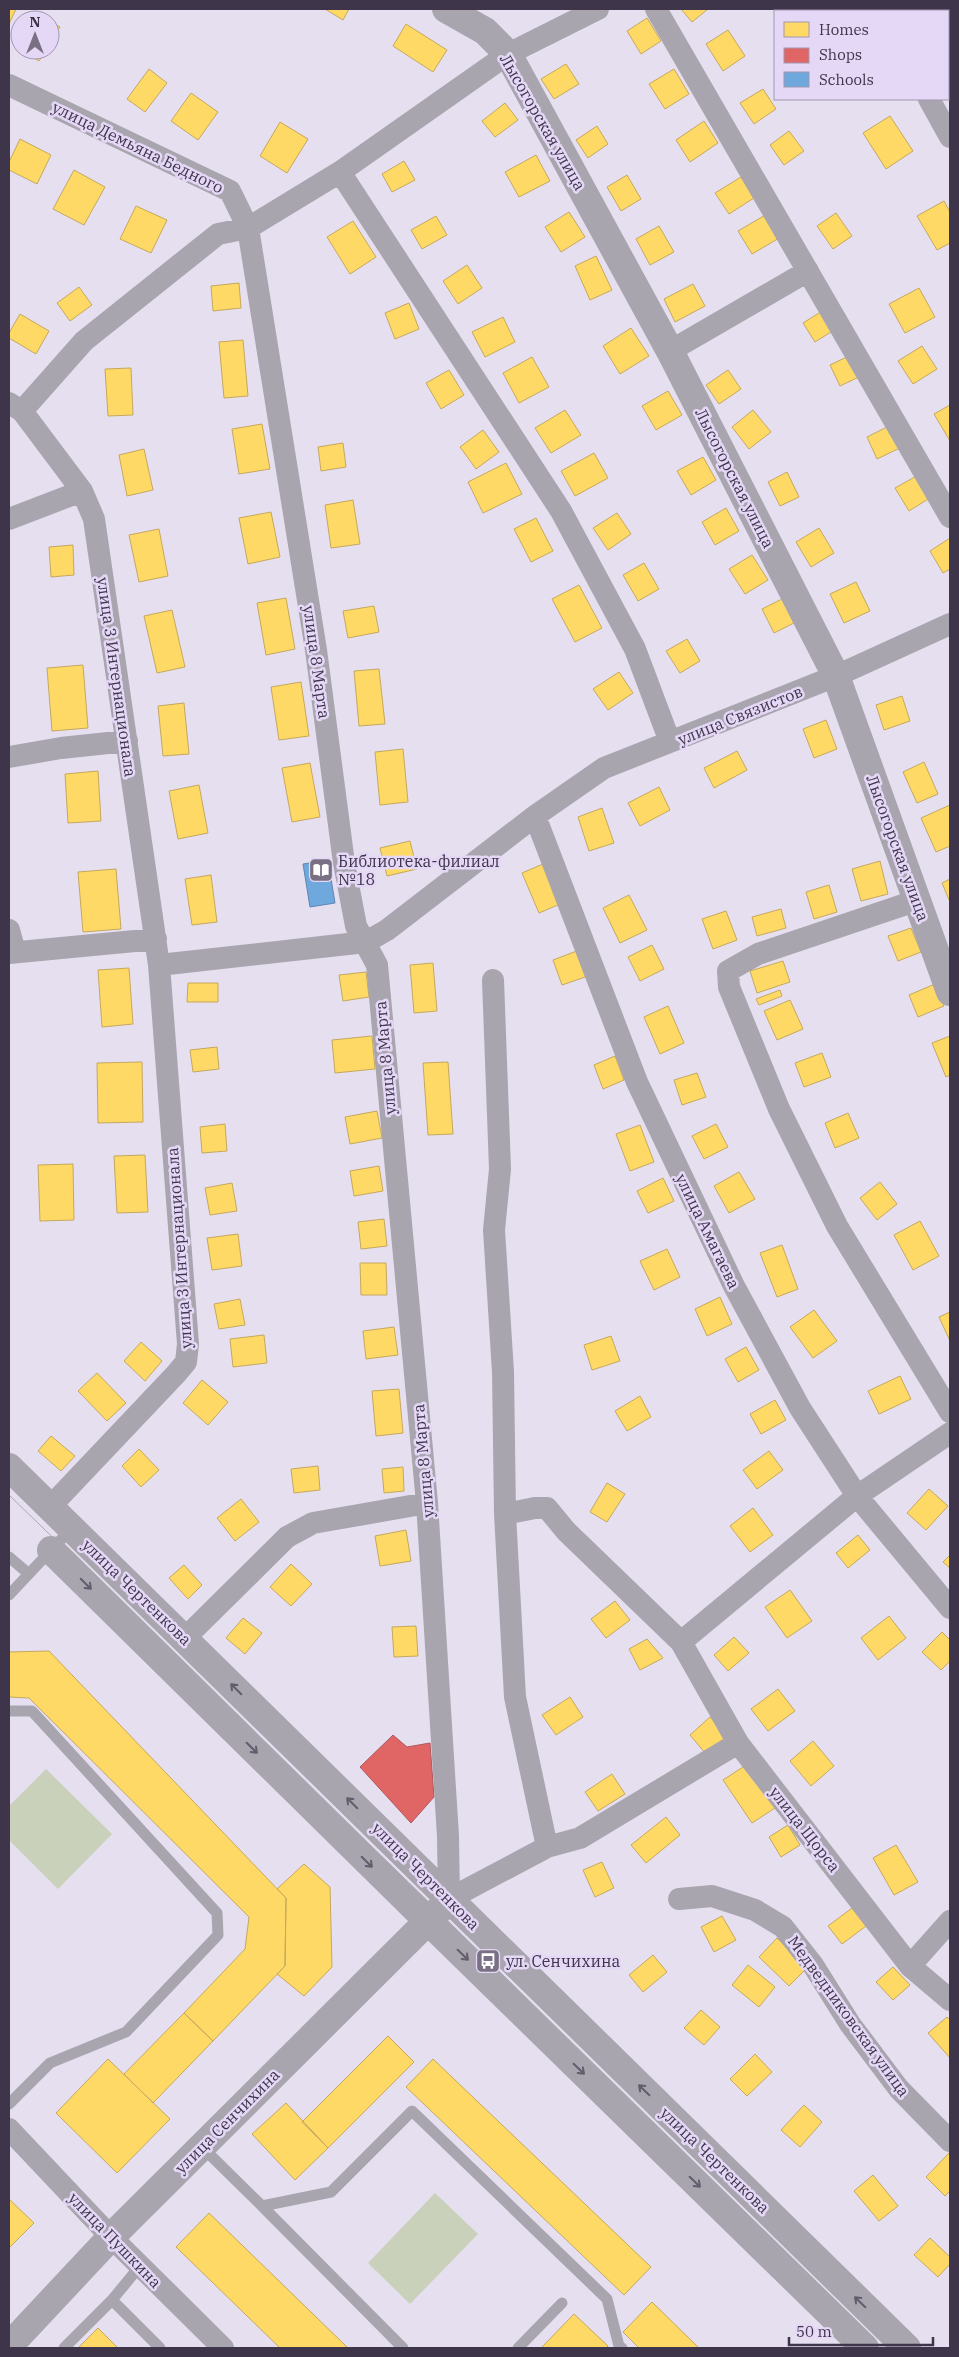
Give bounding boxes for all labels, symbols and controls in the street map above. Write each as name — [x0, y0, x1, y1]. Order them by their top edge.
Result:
north arrow — [10, 10, 60, 60]
legend — [774, 10, 949, 100]
text: N — [29, 13, 41, 31]
text: Homes — [819, 20, 869, 39]
text: Shops — [819, 45, 862, 64]
street label: Лысогорская улица — [496, 50, 590, 194]
text: Schools — [819, 70, 874, 89]
street label: улица Демьяна Бедного — [49, 97, 227, 197]
street label: Лысогорская улица — [691, 405, 779, 551]
street label: улица 3 Интернационала — [93, 576, 141, 778]
street label: улица 8 Марта — [299, 604, 335, 720]
street label: улица Связистов — [675, 681, 805, 749]
street label: Лысогорская улица — [862, 772, 934, 924]
place label: Библиотека-филиал №18 — [338, 851, 500, 889]
library icon: Библиотека-филиал №18 — [308, 857, 334, 883]
street label: улица 8 Марта — [370, 1000, 400, 1116]
street label: улица 3 Интернационала — [162, 1146, 196, 1349]
street label: улица Амагаева — [671, 1170, 745, 1292]
street label: улица 8 Марта — [408, 1403, 438, 1519]
street label: улица Чертенкова — [78, 1535, 196, 1650]
one-way arrow — [80, 1578, 92, 1590]
one-way arrow — [230, 1683, 243, 1695]
one-way arrow — [245, 1741, 257, 1753]
street label: улица Щорса — [765, 1782, 845, 1876]
one-way arrow — [346, 1797, 358, 1810]
street label: улица Чертенкова — [368, 1818, 484, 1934]
one-way arrow — [361, 1856, 373, 1868]
street label: Медведниковская улица — [784, 1932, 914, 2101]
bus stop icon: ул. Сенчихина — [475, 1948, 501, 1974]
one-way arrow — [456, 1949, 468, 1961]
place label: ул. Сенчихина — [506, 1951, 621, 1971]
one-way arrow — [573, 2063, 585, 2075]
street label: улица Сенчихина — [170, 2064, 284, 2178]
one-way arrow — [637, 2084, 650, 2096]
street label: улица Чертенкова — [656, 2103, 774, 2218]
one-way arrow — [689, 2176, 701, 2188]
street label: улица Пушкина — [64, 2188, 166, 2292]
one-way arrow — [854, 2296, 866, 2308]
scale bar — [789, 2314, 933, 2346]
text: 50 m — [796, 2322, 832, 2341]

